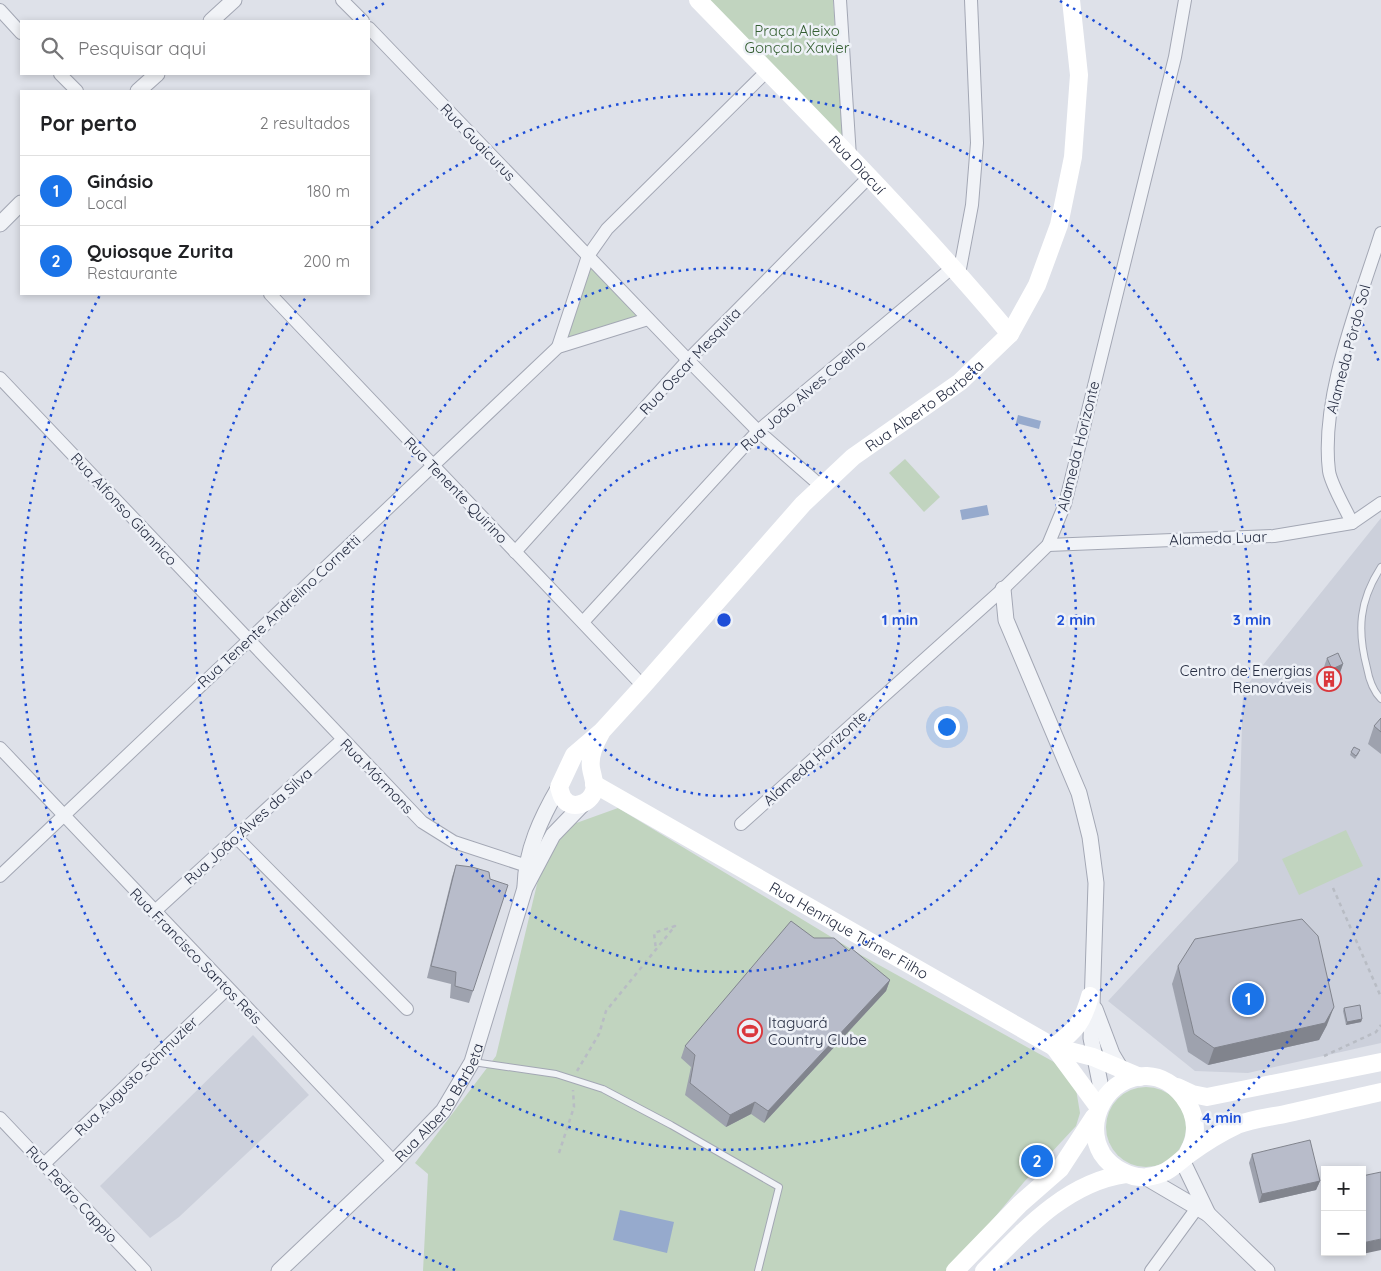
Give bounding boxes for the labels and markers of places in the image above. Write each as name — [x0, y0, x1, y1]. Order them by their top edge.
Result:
centre of rings — [715, 611, 733, 629]
place label: Centro de Energias Renováveis — [1180, 661, 1312, 697]
building icon: Centro de Energias Renováveis — [1316, 666, 1342, 692]
pin: 1 — [1232, 980, 1264, 1018]
place label: Itaguará Country Clube — [768, 1013, 867, 1049]
sports icon: Itaguará Country Clube — [737, 1018, 763, 1044]
pin: 2 — [1021, 1142, 1053, 1180]

